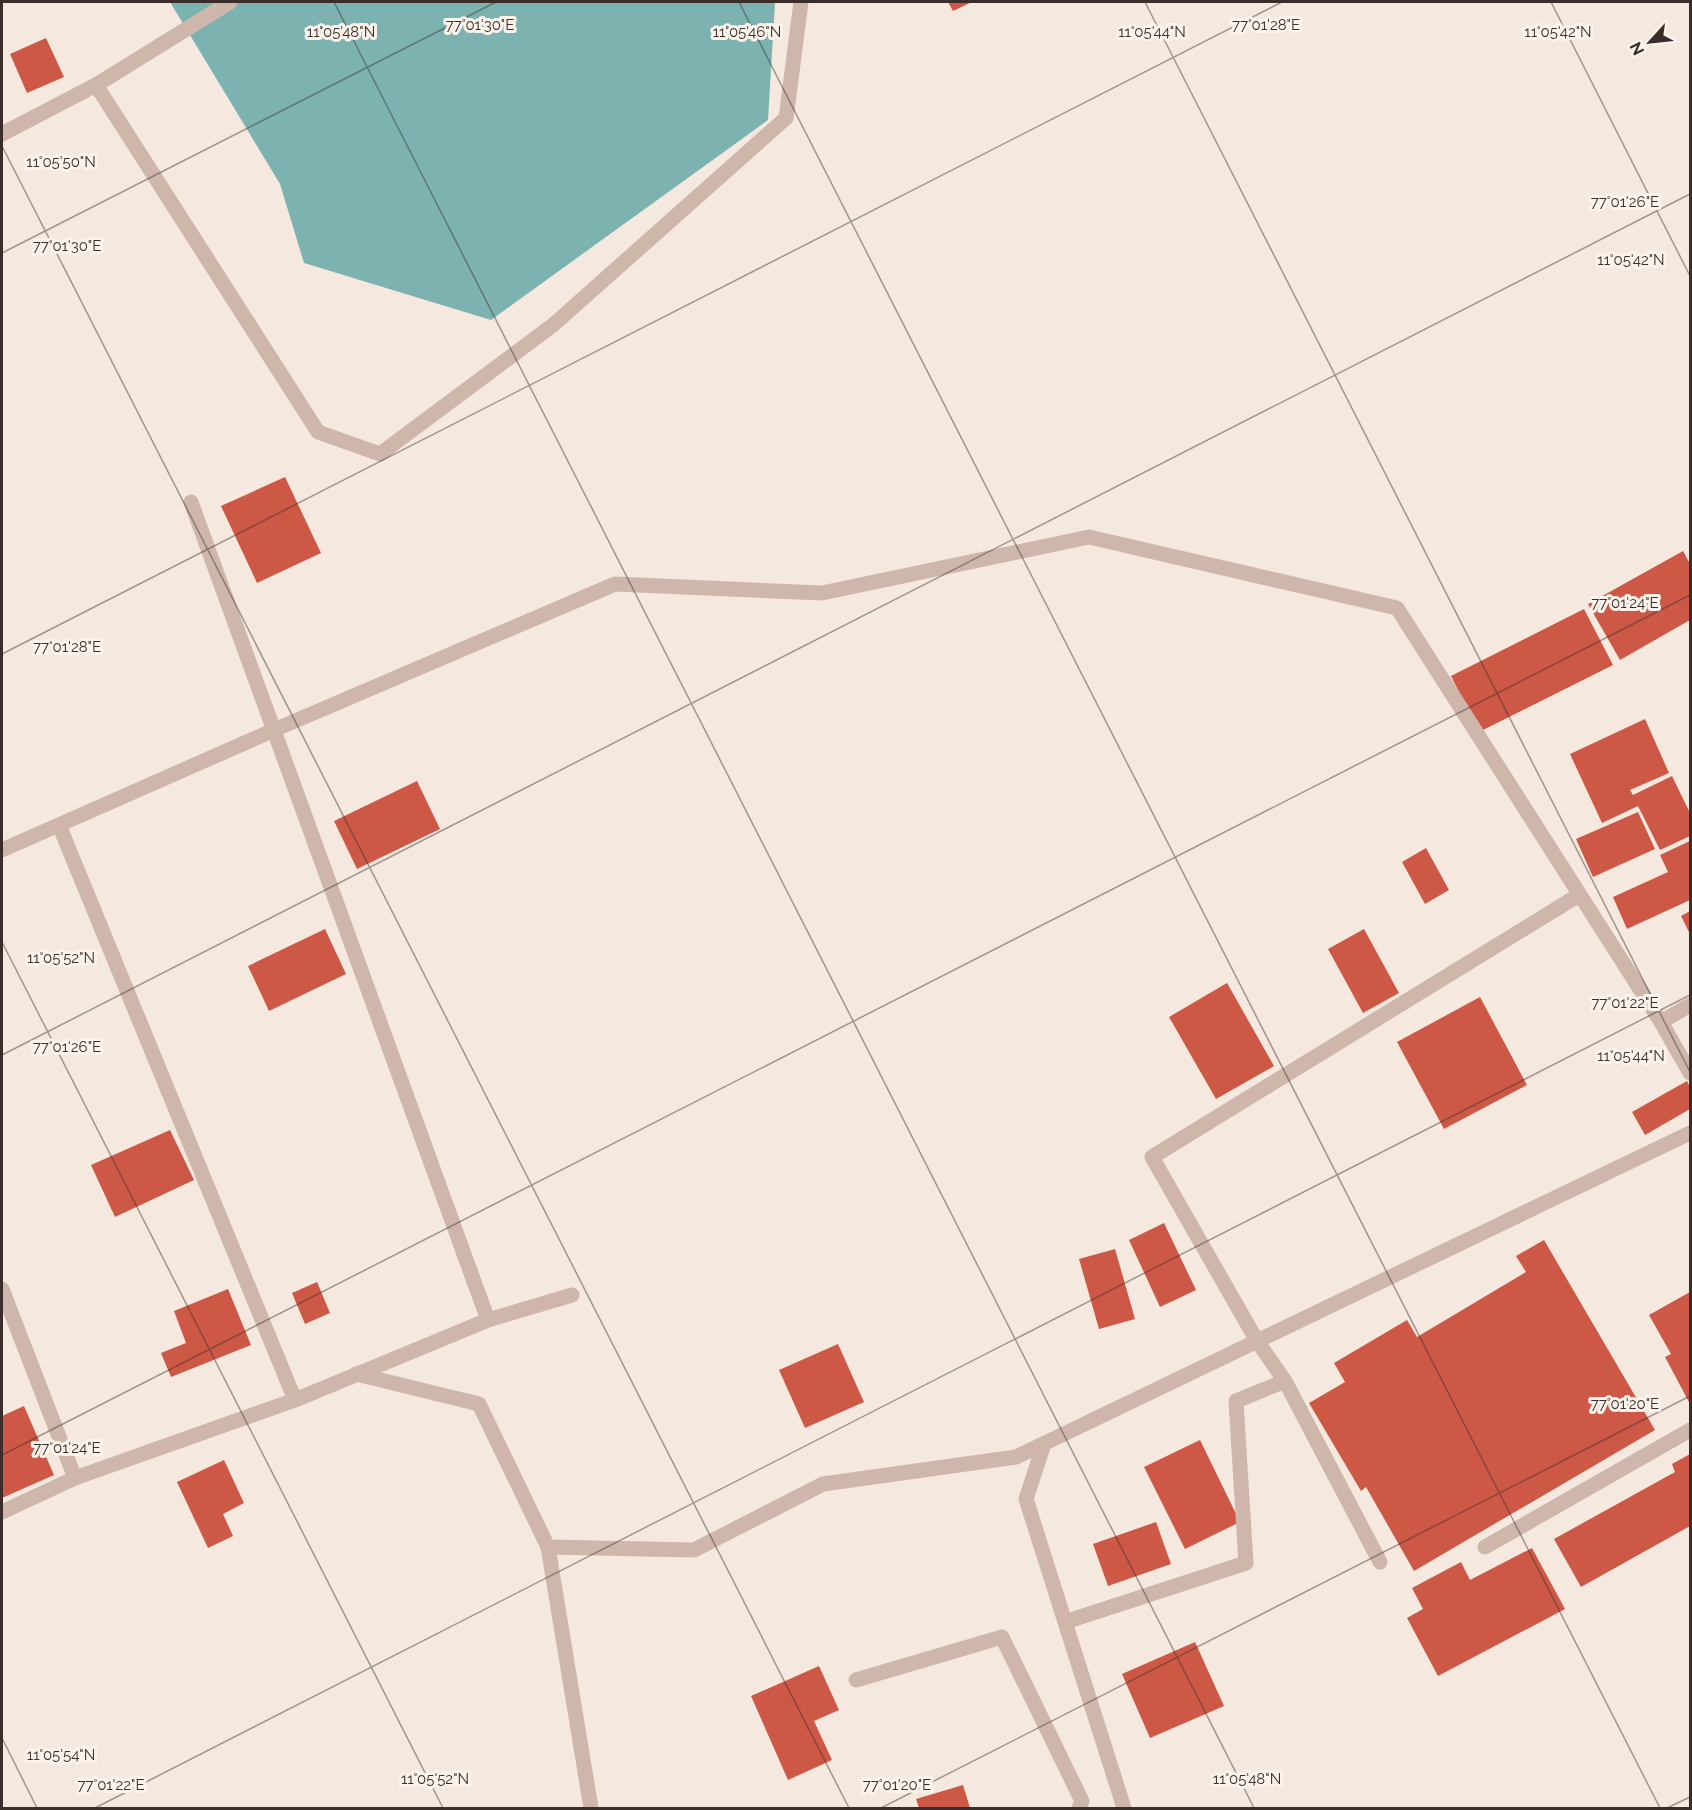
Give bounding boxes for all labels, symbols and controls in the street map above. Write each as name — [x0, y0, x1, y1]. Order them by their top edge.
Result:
north arrow — [1620, 12, 1680, 72]
text: 77°01'30"E — [446, 16, 514, 34]
text: 77°01'28"E — [1232, 16, 1300, 34]
text: 11°05'48"N — [307, 23, 375, 41]
text: 11°05'46"N — [713, 23, 781, 41]
text: 11°05'44"N — [1118, 23, 1186, 41]
text: 11°05'42"N — [1524, 23, 1592, 41]
text: N — [1626, 39, 1648, 58]
text: 11°05'50"N — [26, 153, 96, 171]
text: 77°01'26"E — [1591, 193, 1659, 211]
text: 77°01'30"E — [33, 237, 101, 255]
text: 11°05'42"N — [1597, 251, 1665, 269]
text: 77°01'24"E — [1591, 594, 1659, 612]
text: 77°01'28"E — [33, 638, 101, 656]
text: 11°05'52"N — [27, 949, 95, 967]
text: 77°01'22"E — [1591, 994, 1659, 1012]
text: 77°01'26"E — [33, 1038, 101, 1056]
text: 11°05'44"N — [1597, 1047, 1665, 1065]
text: 77°01'20"E — [1591, 1395, 1659, 1413]
text: 77°01'24"E — [33, 1439, 101, 1457]
text: 11°05'54"N — [27, 1746, 95, 1764]
text: 11°05'52"N — [401, 1770, 469, 1788]
text: 11°05'48"N — [1213, 1770, 1281, 1788]
text: 77°01'22"E — [77, 1776, 145, 1794]
text: 77°01'20"E — [863, 1776, 931, 1794]

